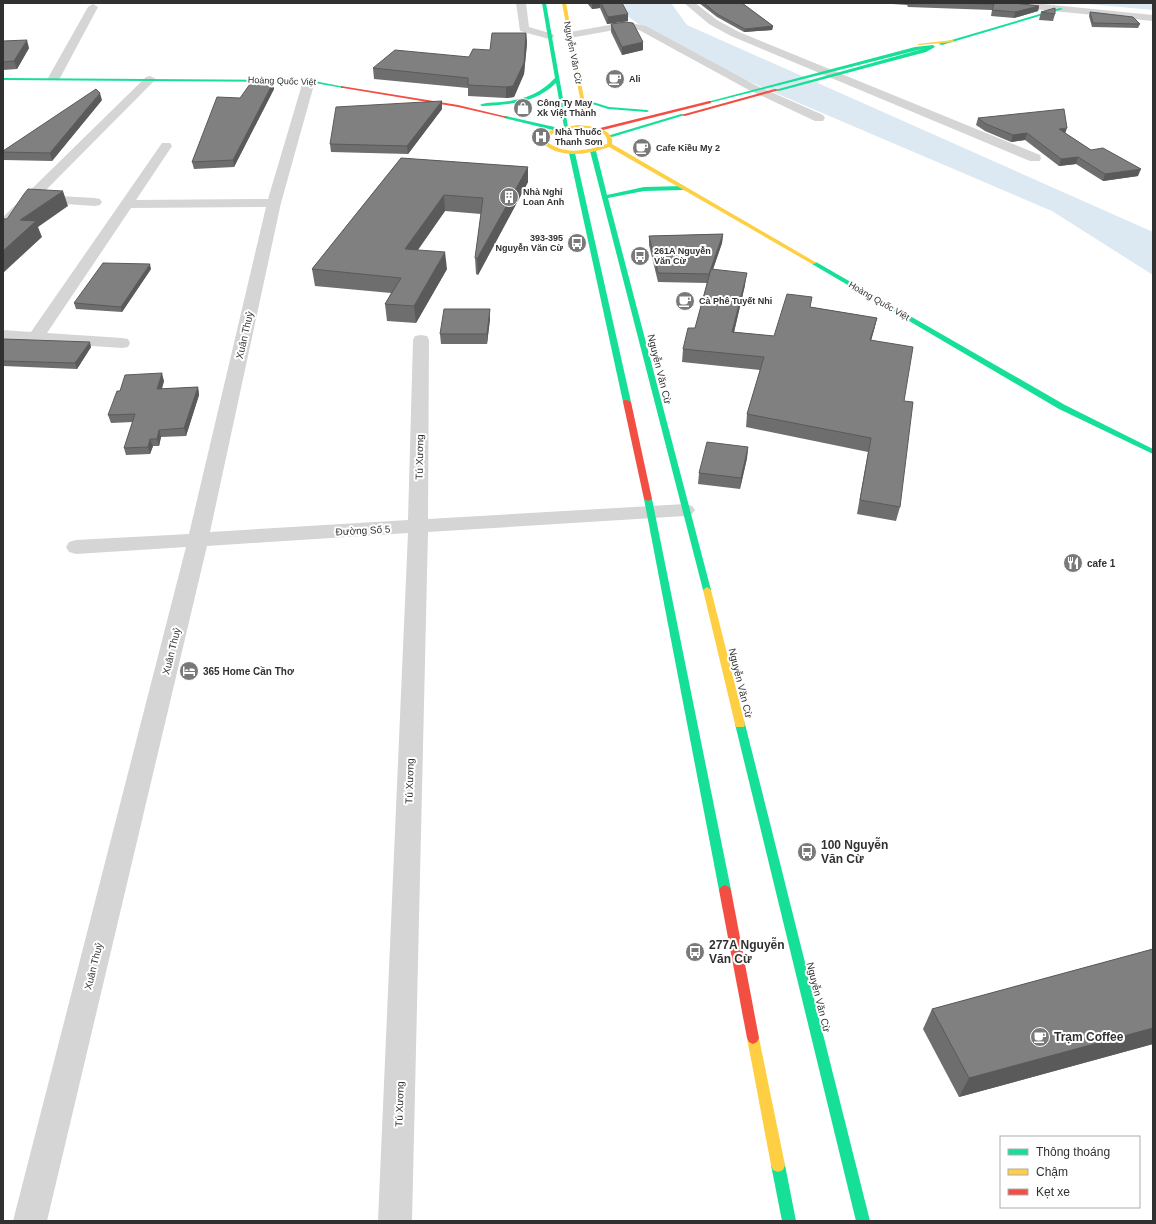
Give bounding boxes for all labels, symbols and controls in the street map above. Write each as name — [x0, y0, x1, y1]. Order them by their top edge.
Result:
street label: Nguyễn Văn Cừ — [562, 20, 584, 86]
cafe icon: Ali — [604, 68, 626, 90]
place label: Ali — [629, 74, 641, 84]
street label: Hoàng Quốc Việt — [248, 75, 317, 87]
shop icon: Công Ty May Xk Việt Thành — [512, 97, 534, 119]
place label: Công Ty May Xk Việt Thành — [537, 98, 596, 118]
hospital icon: Nhà Thuốc Thanh Sơn — [530, 126, 552, 148]
place label: Nhà Thuốc Thanh Sơn — [555, 127, 602, 147]
cafe icon: Cafe Kiều My 2 — [631, 137, 653, 159]
place label: Cafe Kiều My 2 — [656, 143, 720, 153]
building icon: Nhà Nghỉ Loan Anh — [498, 186, 520, 208]
place label: Nhà Nghỉ Loan Anh — [523, 187, 564, 207]
bus stop icon: 393-395 Nguyễn Văn Cừ — [566, 232, 588, 254]
place label: 393-395 Nguyễn Văn Cừ — [495, 233, 563, 253]
bus stop icon: 261A Nguyễn Văn Cừ — [629, 245, 651, 267]
place label: 261A Nguyễn Văn Cừ — [654, 246, 711, 266]
street label: Hoàng Quốc Việt — [847, 280, 912, 323]
cafe icon: Cà Phê Tuyết Nhi — [674, 290, 696, 312]
place label: Cà Phê Tuyết Nhi — [699, 296, 772, 306]
street label: Xuân Thuỷ — [234, 310, 255, 360]
street label: Nguyễn Văn Cừ — [646, 333, 675, 406]
street label: Tú Xương — [414, 434, 425, 480]
street label: Đường Số 5 — [335, 524, 391, 537]
restaurant icon: cafe 1 — [1062, 552, 1084, 574]
place label: cafe 1 — [1087, 558, 1116, 569]
street label: Xuân Thuỷ — [160, 626, 183, 676]
street label: Nguyễn Văn Cừ — [727, 647, 756, 720]
hotel icon: 365 Home Cần Thơ — [178, 660, 200, 682]
place label: 365 Home Cần Thơ — [203, 666, 295, 677]
street label: Tú Xương — [403, 758, 416, 804]
place label: 100 Nguyễn Văn Cừ — [821, 837, 888, 866]
bus stop icon: 100 Nguyễn Văn Cừ — [796, 841, 818, 863]
place label: 277A Nguyễn Văn Cừ — [709, 937, 785, 966]
street label: Xuân Thuỷ — [82, 941, 105, 991]
bus stop icon: 277A Nguyễn Văn Cừ — [684, 941, 706, 963]
street label: Nguyễn Văn Cừ — [805, 961, 834, 1034]
cafe icon: Trạm Coffee — [1029, 1026, 1051, 1048]
place label: Trạm Coffee — [1054, 1030, 1124, 1044]
street label: Tú Xương — [393, 1081, 406, 1127]
legend — [1000, 1136, 1140, 1208]
text: Thông thoáng — [1036, 1145, 1110, 1159]
text: Chậm — [1036, 1165, 1068, 1179]
text: Kẹt xe — [1036, 1185, 1070, 1199]

